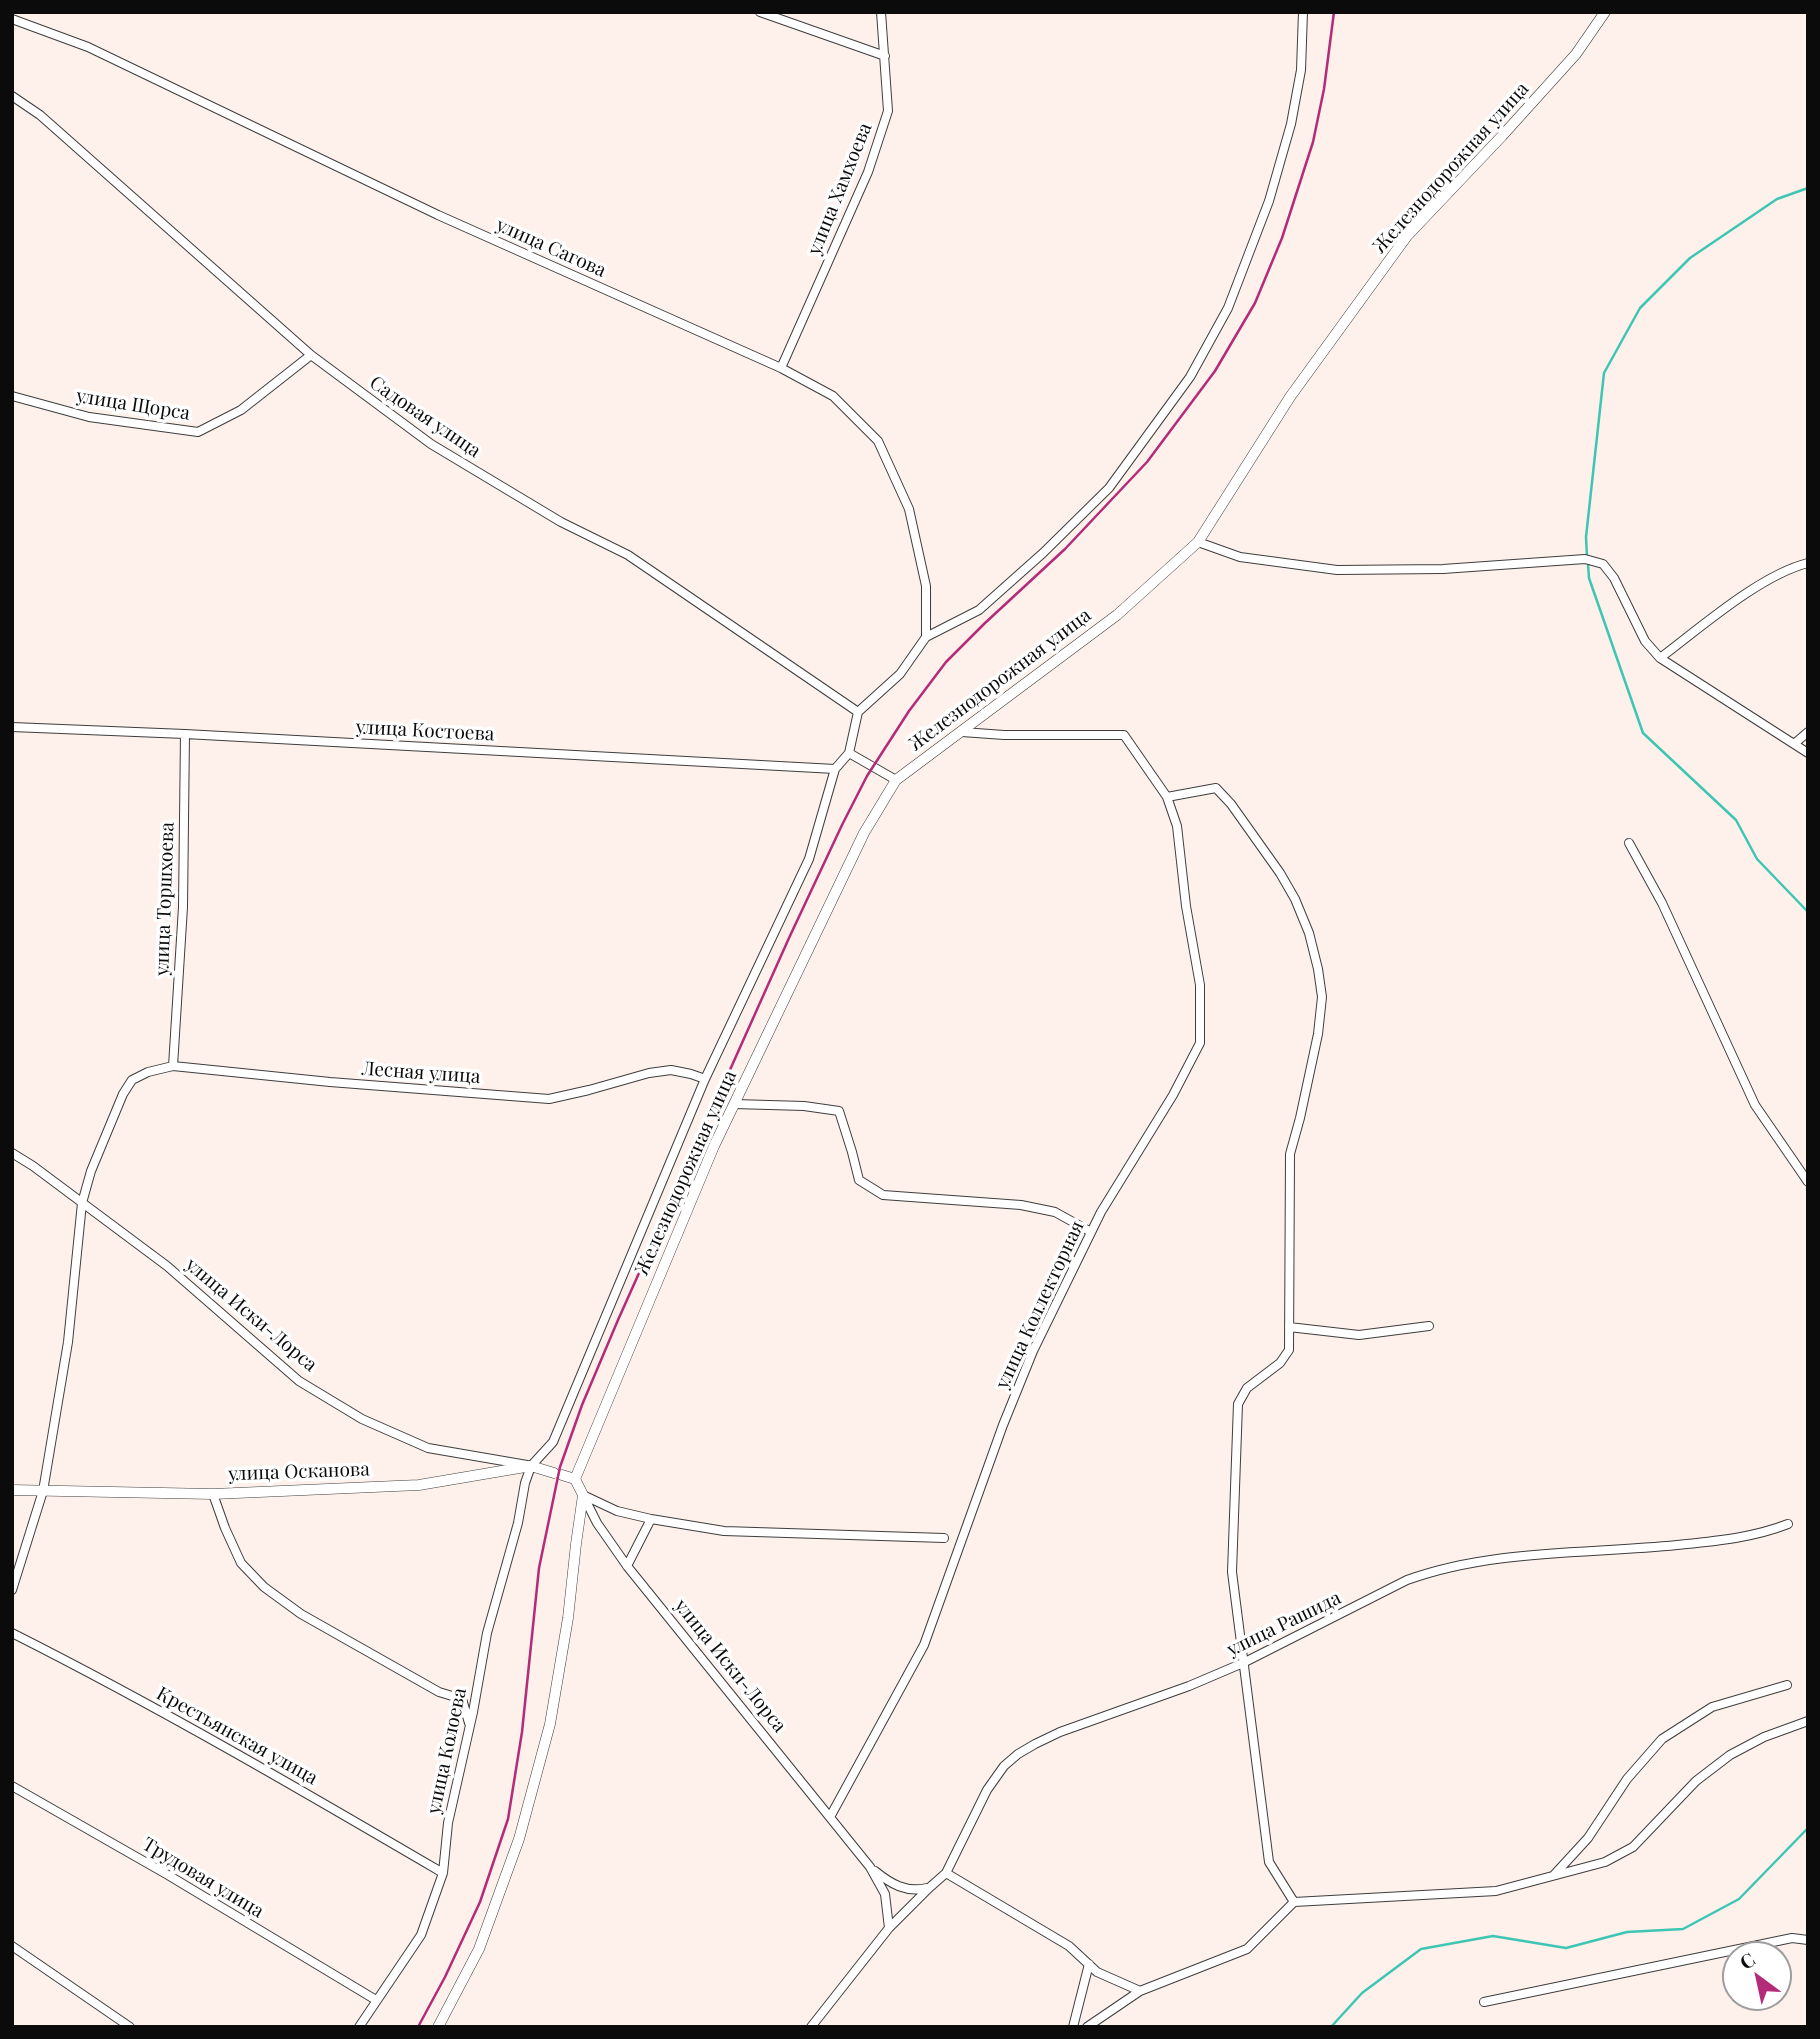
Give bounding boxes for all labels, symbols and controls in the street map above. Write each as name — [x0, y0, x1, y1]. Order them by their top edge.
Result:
street label: Железнодорожная улица — [1368, 78, 1534, 258]
street label: улица Хамхоева — [803, 120, 877, 258]
street label: улица Сагова — [493, 214, 609, 282]
street label: Садовая улица — [365, 371, 485, 463]
street label: улица Щорса — [75, 385, 191, 425]
street label: Железнодорожная улица — [904, 604, 1096, 756]
street label: улица Костоева — [355, 716, 495, 746]
street label: улица Торшхоева — [151, 822, 179, 976]
street label: Лесная улица — [361, 1057, 481, 1089]
street label: Железнодорожная улица — [630, 1067, 742, 1279]
street label: улица Коллекторная — [991, 1217, 1089, 1393]
street label: улица Иски-Лорса — [181, 1253, 321, 1377]
street label: улица Осканова — [228, 1458, 370, 1486]
street label: улица Рашида — [1223, 1587, 1345, 1661]
street label: улица Иски-Лорса — [669, 1595, 791, 1737]
street label: Крестьянская улица — [152, 1682, 322, 1790]
street label: улица Колоева — [423, 1686, 471, 1816]
street label: Трудовая улица — [138, 1833, 268, 1923]
north arrow — [1722, 1941, 1792, 2011]
text: С — [1734, 1946, 1759, 1975]

